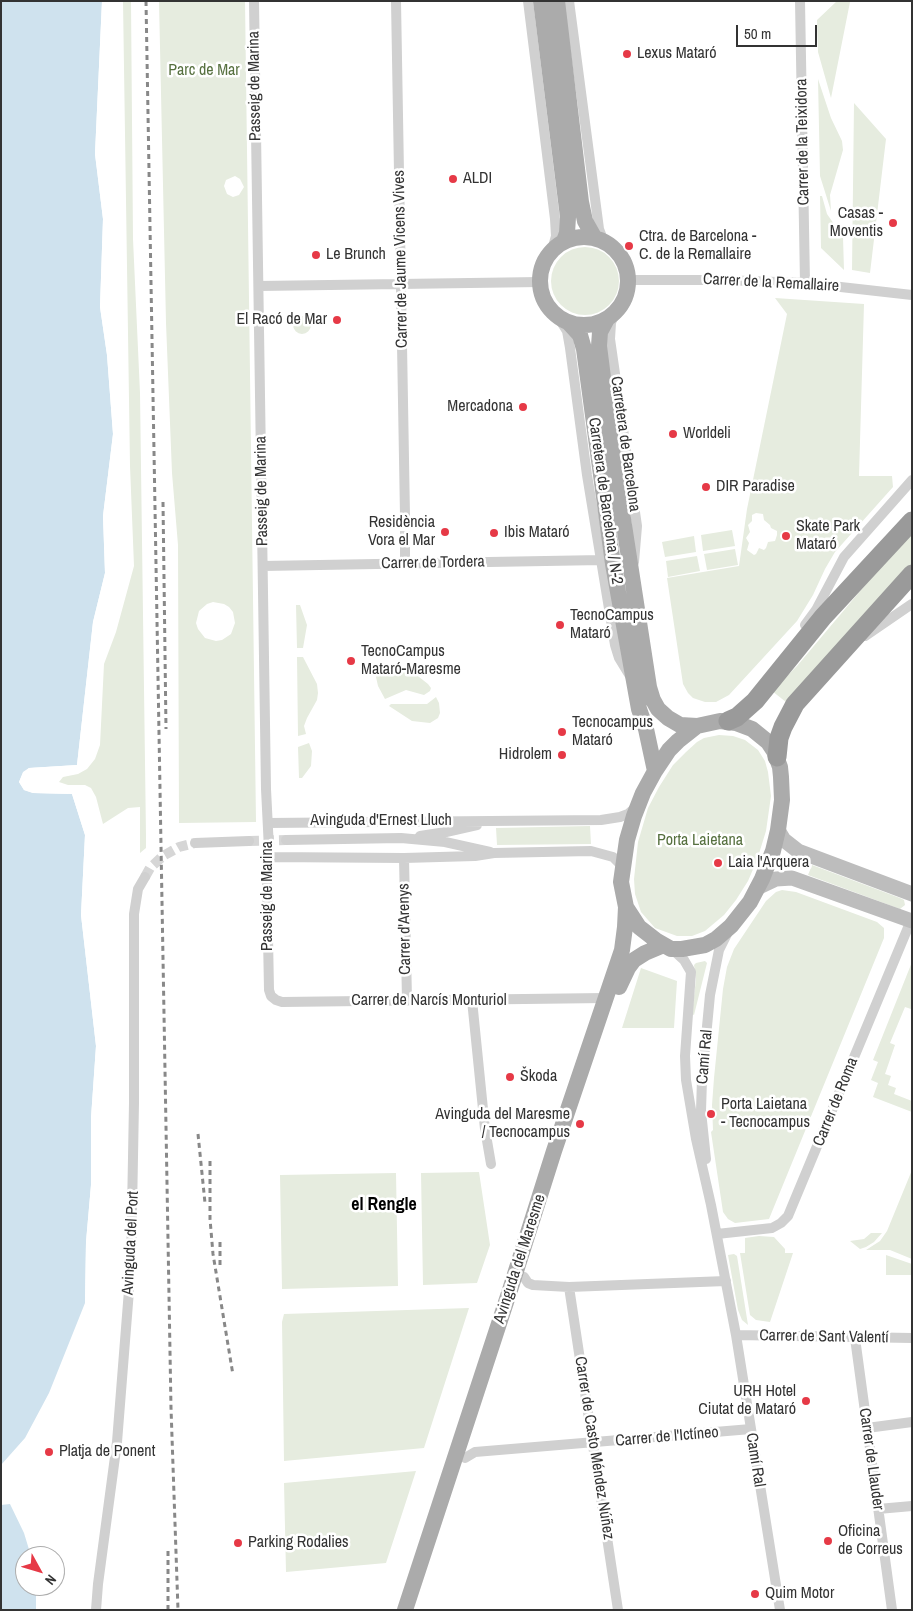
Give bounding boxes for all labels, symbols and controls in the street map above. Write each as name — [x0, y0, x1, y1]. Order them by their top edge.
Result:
scale bar — [738, 15, 819, 47]
text: 50 m — [744, 23, 771, 44]
street label: Passeig de Marina — [244, 31, 266, 141]
place label: Lexus Mataró — [637, 44, 716, 64]
marker: Lexus Mataró — [621, 48, 633, 60]
park label: Parc de Mar — [168, 61, 240, 81]
street label: Carrer de la Teixidora — [792, 78, 814, 206]
place label: ALDI — [463, 169, 492, 189]
street label: Carrer de Jaume Vicens Vives — [390, 170, 412, 348]
marker: ALDI — [447, 173, 459, 185]
place label: Casas - Moventis — [830, 204, 883, 242]
marker: Casas - Moventis — [887, 217, 899, 229]
place label: Ctra. de Barcelona - C. de la Remallaire — [639, 227, 756, 265]
marker: Ctra. de Barcelona - C. de la Remallaire — [623, 240, 635, 252]
place label: Le Brunch — [326, 245, 386, 265]
marker: Le Brunch — [310, 249, 322, 261]
street label: Carrer de la Remallaire — [702, 270, 840, 296]
place label: El Racó de Mar — [237, 310, 327, 330]
marker: El Racó de Mar — [331, 314, 343, 326]
street label: Carretera de Barcelona — [606, 375, 644, 513]
place label: Mercadona — [447, 397, 513, 417]
marker: Mercadona — [517, 401, 529, 413]
street label: Carretera de Barcelona / N-2 — [584, 416, 626, 586]
place label: Worldeli — [683, 424, 731, 444]
marker: Worldeli — [667, 428, 679, 440]
street label: Passeig de Marina — [251, 436, 273, 546]
place label: DIR Paradise — [716, 477, 795, 497]
marker: DIR Paradise — [700, 481, 712, 493]
place label: Residència Vora el Mar — [368, 513, 435, 551]
place label: Skate Park Mataró — [796, 517, 860, 555]
place label: Ibis Mataró — [504, 523, 570, 543]
marker: Residència Vora el Mar — [439, 526, 451, 538]
marker: Ibis Mataró — [488, 527, 500, 539]
marker: Skate Park Mataró — [780, 530, 792, 542]
street label: Carrer de Tordera — [381, 552, 485, 574]
place label: TecnoCampus Mataró — [570, 606, 654, 644]
marker: TecnoCampus Mataró — [554, 619, 566, 631]
place label: TecnoCampus Mataró-Maresme — [361, 642, 461, 680]
marker: TecnoCampus Mataró-Maresme — [345, 655, 357, 667]
place label: Tecnocampus Mataró — [572, 713, 653, 751]
marker: Tecnocampus Mataró — [556, 726, 568, 738]
place label: Hidrolem — [499, 745, 552, 765]
marker: Hidrolem — [556, 749, 568, 761]
street label: Avinguda d'Ernest Lluch — [310, 811, 452, 831]
park label: Porta Laietana — [657, 831, 743, 851]
street label: Passeig de Marina — [258, 841, 278, 951]
place label: Laia l'Arquera — [728, 853, 809, 873]
marker: Laia l'Arquera — [712, 857, 724, 869]
street label: Carrer d'Arenys — [395, 883, 415, 975]
street label: Carrer de Narcís Monturiol — [351, 991, 507, 1011]
street label: Camí Ral — [693, 1029, 717, 1085]
street label: Carrer de Roma — [809, 1055, 863, 1149]
place label: Škoda — [520, 1067, 557, 1087]
marker: Škoda — [504, 1071, 516, 1083]
place label: Porta Laietana - Tecnocampus — [721, 1095, 810, 1133]
place label: Avinguda del Maresme / Tecnocampus — [435, 1105, 570, 1143]
marker: Porta Laietana - Tecnocampus — [705, 1108, 717, 1120]
marker: Avinguda del Maresme / Tecnocampus — [574, 1118, 586, 1130]
street label: Avinguda del Port — [119, 1191, 143, 1295]
street label: Avinguda del Maresme — [490, 1192, 550, 1326]
district label: el Rengle — [351, 1194, 417, 1216]
street label: Carrer de Sant Valentí — [759, 1326, 889, 1348]
street label: Carrer de Casto Méndez Núñez — [570, 1355, 618, 1541]
place label: URH Hotel Ciutat de Mataró — [698, 1382, 796, 1420]
marker: URH Hotel Ciutat de Mataró — [800, 1395, 812, 1407]
street label: Carrer de Llauder — [854, 1407, 888, 1511]
street label: Carrer de l'Ictíneo — [614, 1423, 720, 1451]
street label: Camí Ral — [741, 1431, 769, 1489]
place label: Platja de Ponent — [59, 1442, 155, 1462]
marker: Platja de Ponent — [43, 1446, 55, 1458]
place label: Oficina de Correus — [838, 1522, 903, 1560]
place label: Parking Rodalies — [248, 1533, 349, 1553]
marker: Oficina de Correus — [822, 1535, 834, 1547]
marker: Parking Rodalies — [232, 1537, 244, 1549]
north arrow — [15, 1546, 65, 1596]
text: N — [41, 1571, 60, 1589]
place label: Quim Motor — [765, 1584, 834, 1604]
marker: Quim Motor — [749, 1588, 761, 1600]

